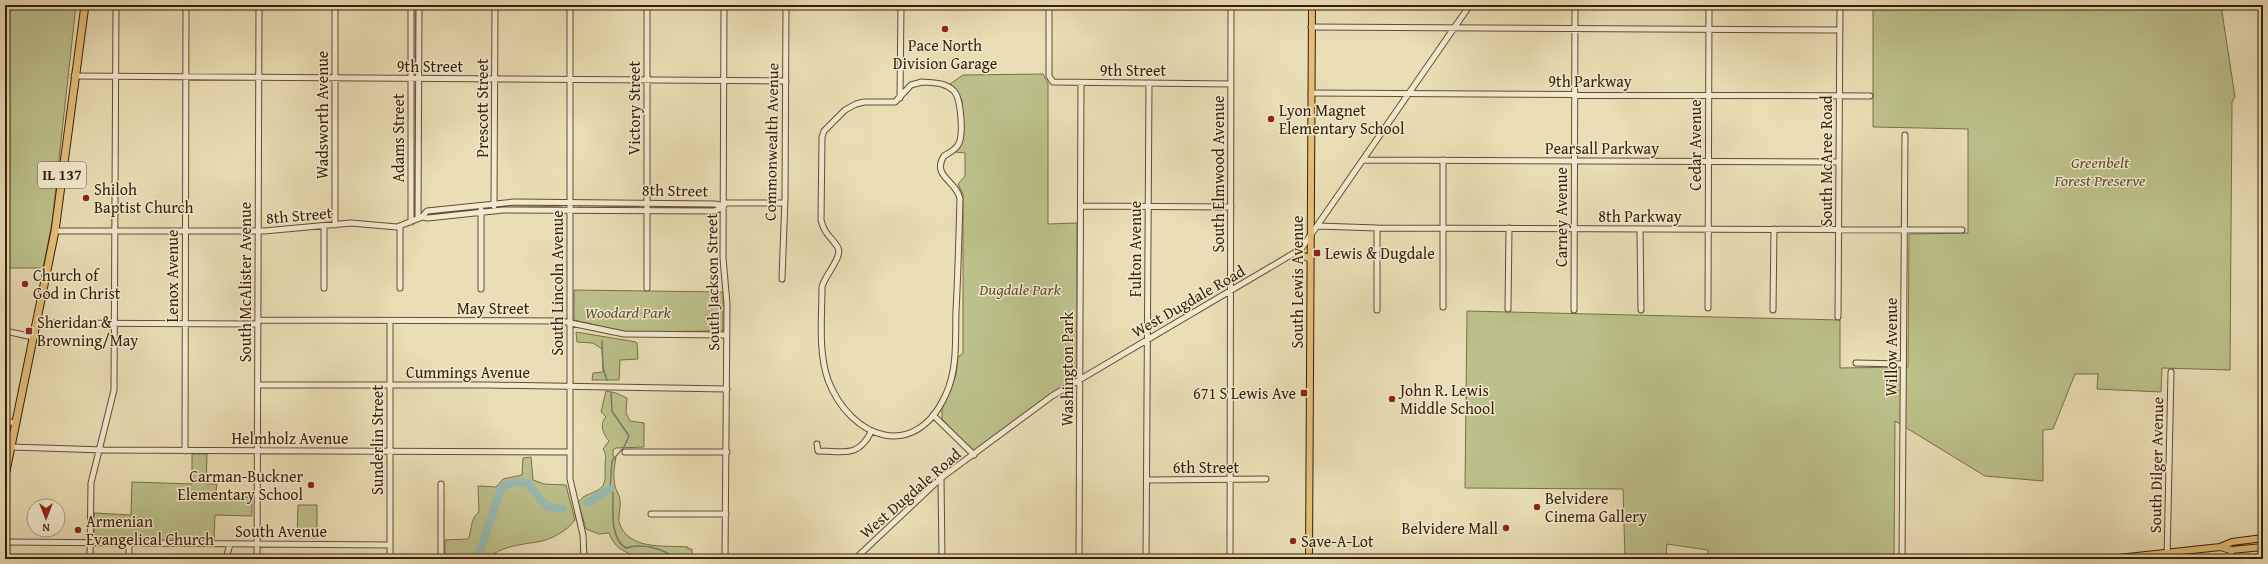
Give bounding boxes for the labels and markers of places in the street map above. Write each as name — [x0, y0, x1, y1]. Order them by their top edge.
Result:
marker: Pace North Division Garage — [940, 24, 950, 34]
place label: Pace North Division Garage — [893, 33, 997, 75]
place label: Lyon Magnet Elementary School — [1279, 98, 1405, 140]
marker: Lyon Magnet Elementary School — [1266, 114, 1276, 124]
place label: Shiloh Baptist Church — [94, 177, 193, 219]
marker: Shiloh Baptist Church — [81, 193, 91, 203]
place label: Lewis & Dugdale — [1325, 241, 1435, 265]
marker: Lewis & Dugdale — [1312, 248, 1322, 258]
place label: Church of God in Christ — [33, 263, 121, 305]
marker: Church of God in Christ — [20, 279, 30, 289]
place label: Sheridan & Browning/May — [37, 310, 138, 352]
marker: Sheridan & Browning/May — [24, 326, 34, 336]
place label: John R. Lewis Middle School — [1398, 378, 1495, 420]
place label: 671 S Lewis Ave — [1193, 381, 1296, 405]
marker: 671 S Lewis Ave — [1299, 388, 1309, 398]
marker: John R. Lewis Middle School — [1387, 394, 1397, 404]
place label: Carman-Buckner Elementary School — [178, 464, 304, 506]
marker: Carman-Buckner Elementary School — [306, 480, 316, 490]
place label: Belvidere Cinema Gallery — [1545, 486, 1647, 528]
marker: Belvidere Cinema Gallery — [1532, 502, 1542, 512]
place label: Armenian Evangelical Church — [86, 509, 214, 551]
place label: Belvidere Mall — [1401, 516, 1499, 540]
marker: Belvidere Mall — [1501, 523, 1511, 533]
marker: Armenian Evangelical Church — [73, 525, 83, 535]
place label: Save-A-Lot — [1301, 529, 1374, 553]
marker: Save-A-Lot — [1288, 536, 1298, 546]

